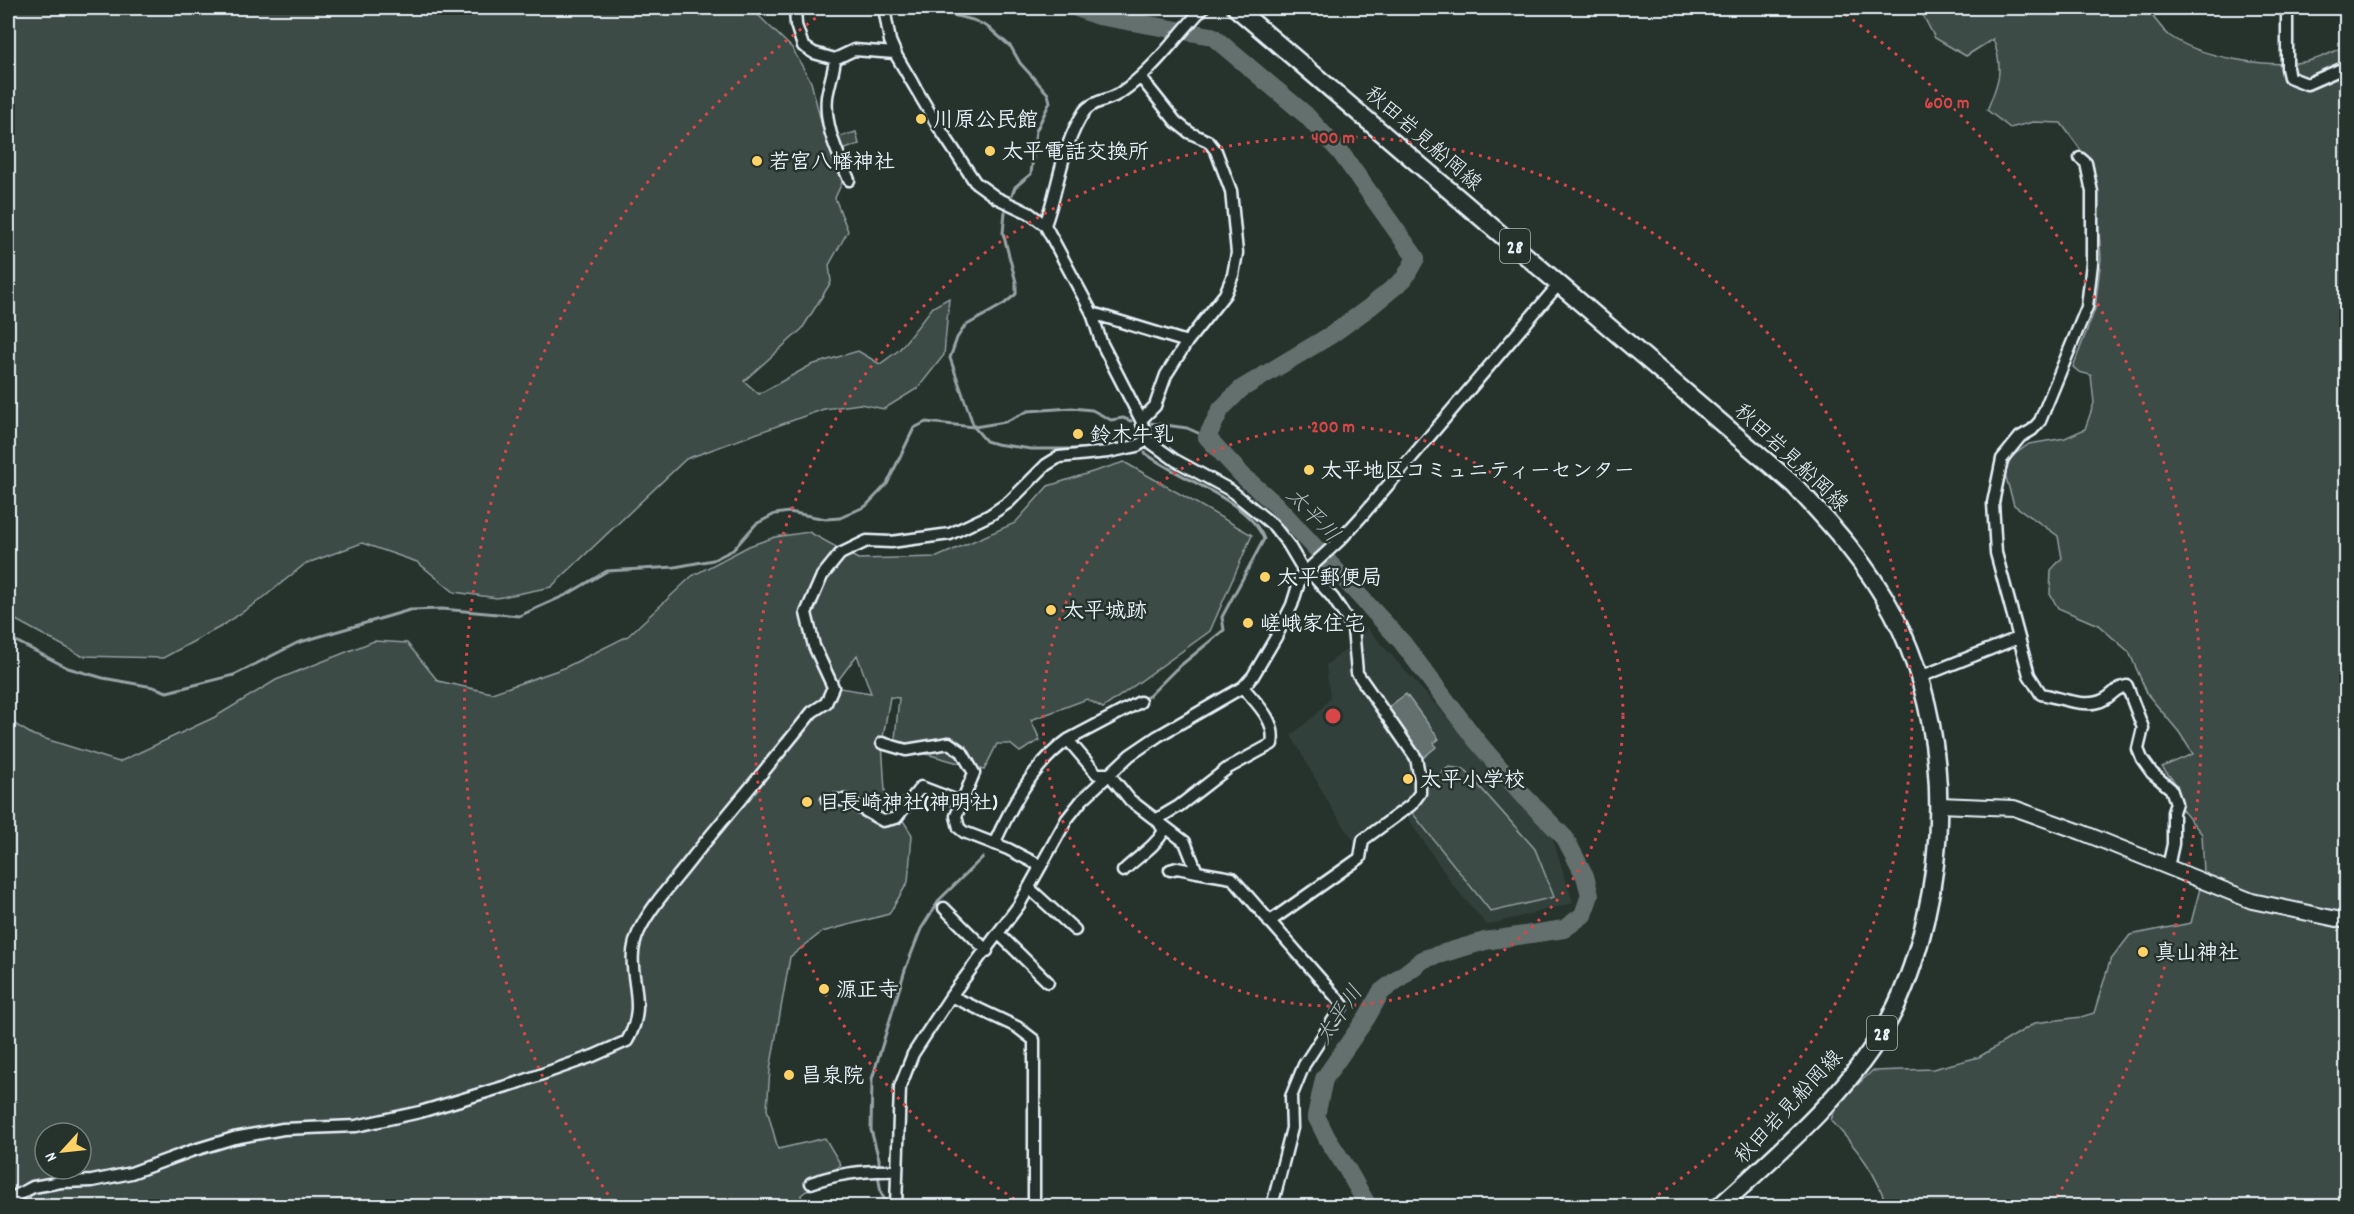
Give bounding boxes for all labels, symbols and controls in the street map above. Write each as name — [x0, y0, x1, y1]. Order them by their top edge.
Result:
street label: 秋田岩見船岡線 — [1357, 81, 1487, 200]
text: 600 m — [1925, 92, 1969, 117]
place label: 川原公民館 — [933, 107, 1038, 137]
marker: 川原公民館 — [914, 112, 928, 126]
text: 400 m — [1311, 127, 1355, 152]
place label: 太平電話交換所 — [1002, 139, 1149, 169]
marker: 太平電話交換所 — [983, 144, 997, 158]
place label: 若宮八幡神社 — [769, 149, 895, 179]
marker: 若宮八幡神社 — [750, 154, 764, 168]
road number: 28 — [1500, 229, 1530, 263]
street label: 秋田岩見船岡線 — [1726, 398, 1854, 520]
text: 200 m — [1311, 416, 1355, 441]
place label: 鈴木牛乳 — [1090, 422, 1174, 452]
marker: 鈴木牛乳 — [1071, 427, 1085, 441]
place label: 太平地区コミュニティーセンター — [1321, 458, 1635, 488]
marker: 太平地区コミュニティーセンター — [1302, 463, 1316, 477]
water label: 太平川 — [1277, 482, 1346, 551]
place label: 太平郵便局 — [1277, 565, 1382, 595]
marker: 太平郵便局 — [1258, 570, 1272, 584]
place label: 太平城跡 — [1063, 598, 1147, 628]
marker: 太平城跡 — [1044, 603, 1058, 617]
place label: 嵯峨家住宅 — [1260, 611, 1365, 641]
marker: 嵯峨家住宅 — [1241, 616, 1255, 630]
centre of rings — [1323, 706, 1343, 726]
place label: 太平小学校 — [1420, 767, 1525, 797]
marker: 太平小学校 — [1401, 772, 1415, 786]
place label: 目長崎神社(神明社) — [819, 790, 998, 820]
marker: 目長崎神社(神明社) — [800, 795, 814, 809]
place label: 真山神社 — [2155, 940, 2239, 970]
marker: 真山神社 — [2136, 945, 2150, 959]
place label: 源正寺 — [836, 977, 899, 1007]
water label: 太平川 — [1310, 980, 1372, 1052]
marker: 源正寺 — [817, 982, 831, 996]
road number: 28 — [1867, 1016, 1897, 1050]
street label: 秋田岩見船岡線 — [1729, 1044, 1851, 1172]
place label: 昌泉院 — [801, 1063, 864, 1093]
marker: 昌泉院 — [782, 1068, 796, 1082]
north arrow — [33, 1121, 93, 1181]
text: N — [40, 1148, 64, 1165]

